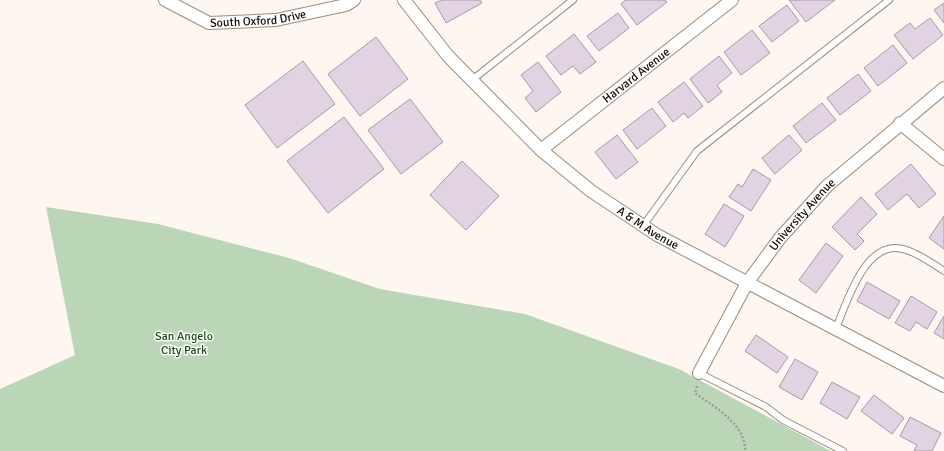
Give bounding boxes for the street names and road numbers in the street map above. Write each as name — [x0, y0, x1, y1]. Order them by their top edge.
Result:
street label: South Oxford Drive — [210, 6, 307, 30]
street label: Harvard Avenue — [600, 44, 673, 106]
street label: University Avenue — [766, 175, 838, 254]
street label: A & M Avenue — [614, 203, 681, 253]

